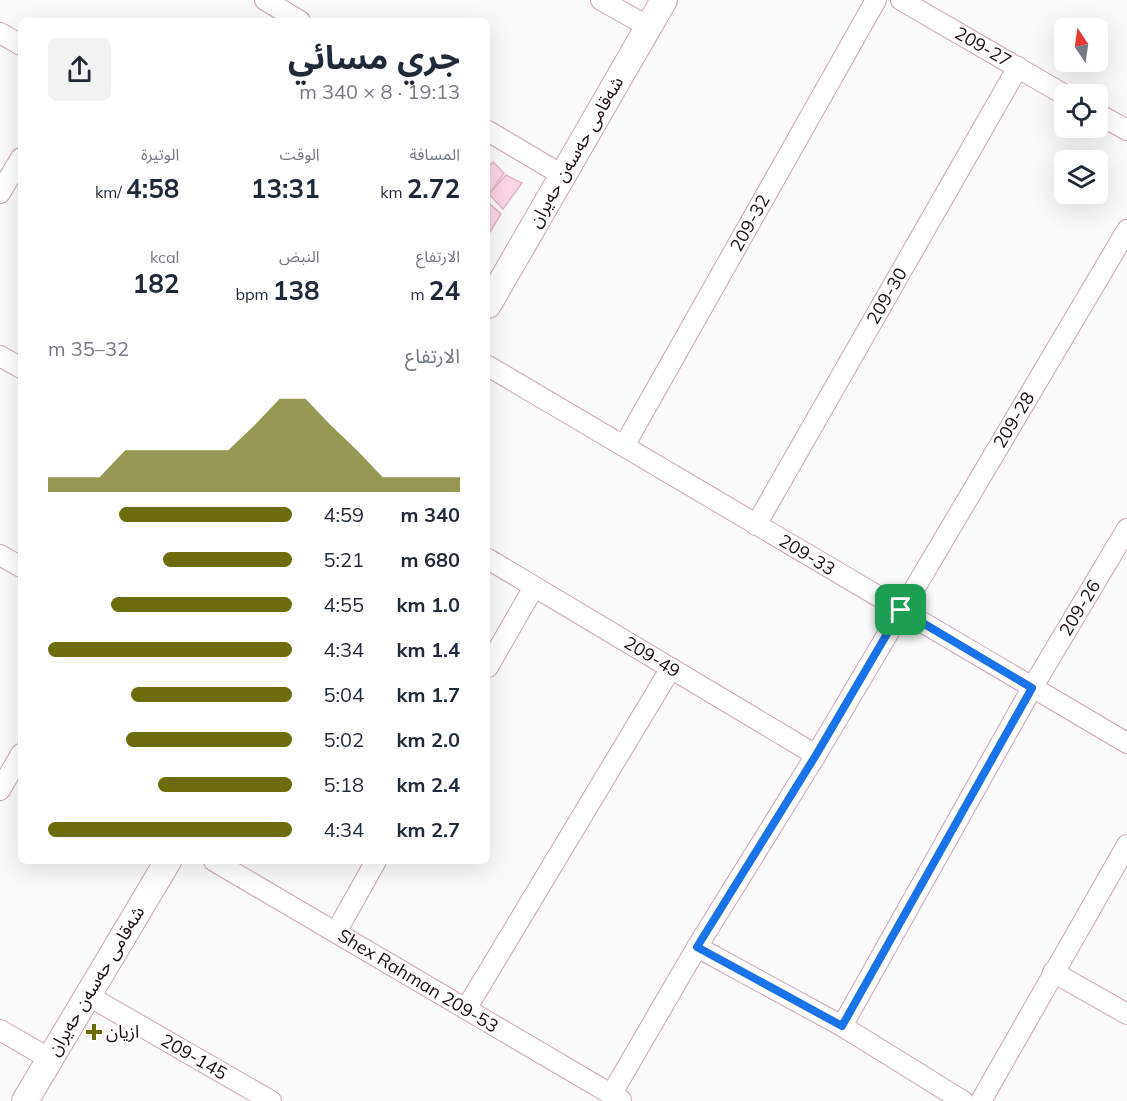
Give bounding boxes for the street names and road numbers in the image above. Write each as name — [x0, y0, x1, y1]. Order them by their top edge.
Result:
street label: 209-27 — [951, 21, 1016, 72]
street label: شەقامی حەسەن حەیران — [523, 72, 628, 231]
street label: 209-32 — [725, 190, 775, 255]
street label: 209-30 — [861, 263, 912, 328]
street label: 209-28 — [988, 387, 1039, 452]
street label: 209-33 — [775, 529, 840, 580]
street label: 209-26 — [1054, 575, 1105, 640]
street label: 209-49 — [620, 631, 685, 682]
street label: شەقامی حەسەن حەیران — [42, 902, 149, 1060]
street label: Shex Rahman 209-53 — [334, 924, 503, 1038]
street label: 209-145 — [157, 1028, 232, 1085]

